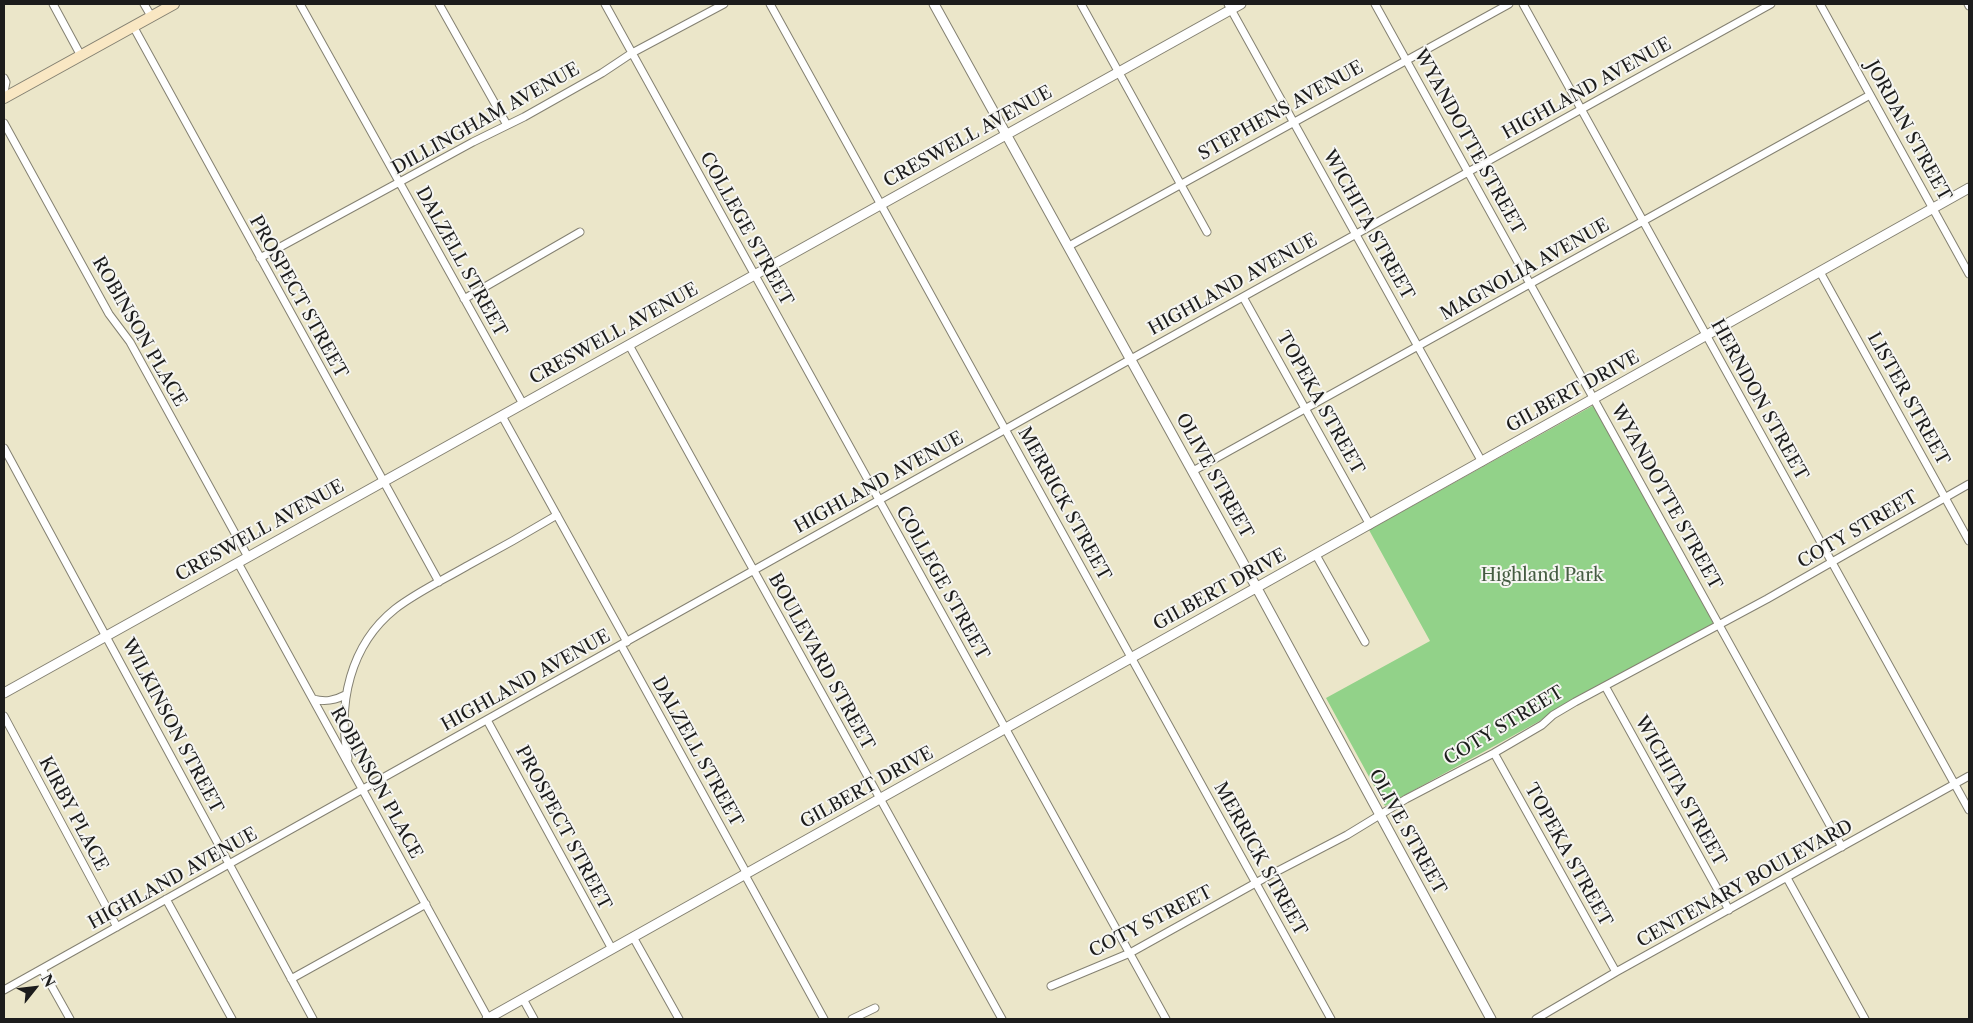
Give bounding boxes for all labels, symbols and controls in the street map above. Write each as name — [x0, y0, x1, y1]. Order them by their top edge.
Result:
street label: HIGHLAND AVENUE — [1499, 34, 1675, 144]
street label: WYANDOTTE STREET — [1409, 45, 1529, 239]
street label: STEPHENS AVENUE — [1195, 57, 1367, 165]
street label: JORDAN STREET — [1860, 57, 1956, 205]
street label: DILLINGHAM AVENUE — [389, 58, 583, 180]
street label: CRESWELL AVENUE — [880, 82, 1056, 192]
street label: WICHITA STREET — [1318, 146, 1418, 304]
street label: COLLEGE STREET — [695, 149, 797, 309]
street label: DALZELL STREET — [411, 183, 511, 341]
street label: PROSPECT STREET — [244, 212, 352, 382]
street label: MAGNOLIA AVENUE — [1437, 214, 1613, 326]
street label: HIGHLAND AVENUE — [1145, 230, 1321, 340]
street label: ROBINSON PLACE — [87, 253, 191, 411]
street label: CRESWELL AVENUE — [526, 279, 702, 389]
street label: HERNDON STREET — [1706, 316, 1812, 484]
street label: TOPEKA STREET — [1272, 328, 1368, 478]
street label: LISTER STREET — [1862, 329, 1954, 469]
street label: GILBERT DRIVE — [1503, 346, 1643, 438]
street label: WYANDOTTE STREET — [1606, 400, 1726, 594]
street label: OLIVE STREET — [1171, 410, 1257, 542]
street label: MERRICK STREET — [1013, 424, 1115, 584]
street label: HIGHLAND AVENUE — [791, 428, 967, 538]
street label: CRESWELL AVENUE — [172, 476, 348, 586]
street label: COTY STREET — [1794, 487, 1922, 573]
street label: COLLEGE STREET — [891, 503, 993, 663]
street label: GILBERT DRIVE — [1150, 544, 1290, 636]
park label: Highland Park — [1481, 565, 1603, 587]
street label: BOULEVARD STREET — [763, 570, 879, 754]
street label: HIGHLAND AVENUE — [438, 626, 614, 736]
street label: WILKINSON STREET — [117, 635, 227, 817]
street label: DALZELL STREET — [647, 673, 747, 831]
street label: COTY STREET — [1440, 682, 1568, 770]
street label: ROBINSON PLACE — [325, 704, 427, 862]
street label: WICHITA STREET — [1630, 712, 1730, 870]
street label: PROSPECT STREET — [511, 742, 615, 914]
street label: GILBERT DRIVE — [797, 742, 937, 834]
street label: KIRBY PLACE — [34, 753, 112, 875]
street label: OLIVE STREET — [1364, 766, 1450, 898]
street label: MERRICK STREET — [1209, 779, 1311, 939]
street label: TOPEKA STREET — [1520, 780, 1616, 930]
street label: CENTENARY BOULEVARD — [1633, 816, 1857, 952]
street label: HIGHLAND AVENUE — [85, 824, 261, 934]
street label: COTY STREET — [1086, 882, 1216, 962]
north arrow — [10, 963, 60, 1013]
text: N — [37, 971, 59, 990]

